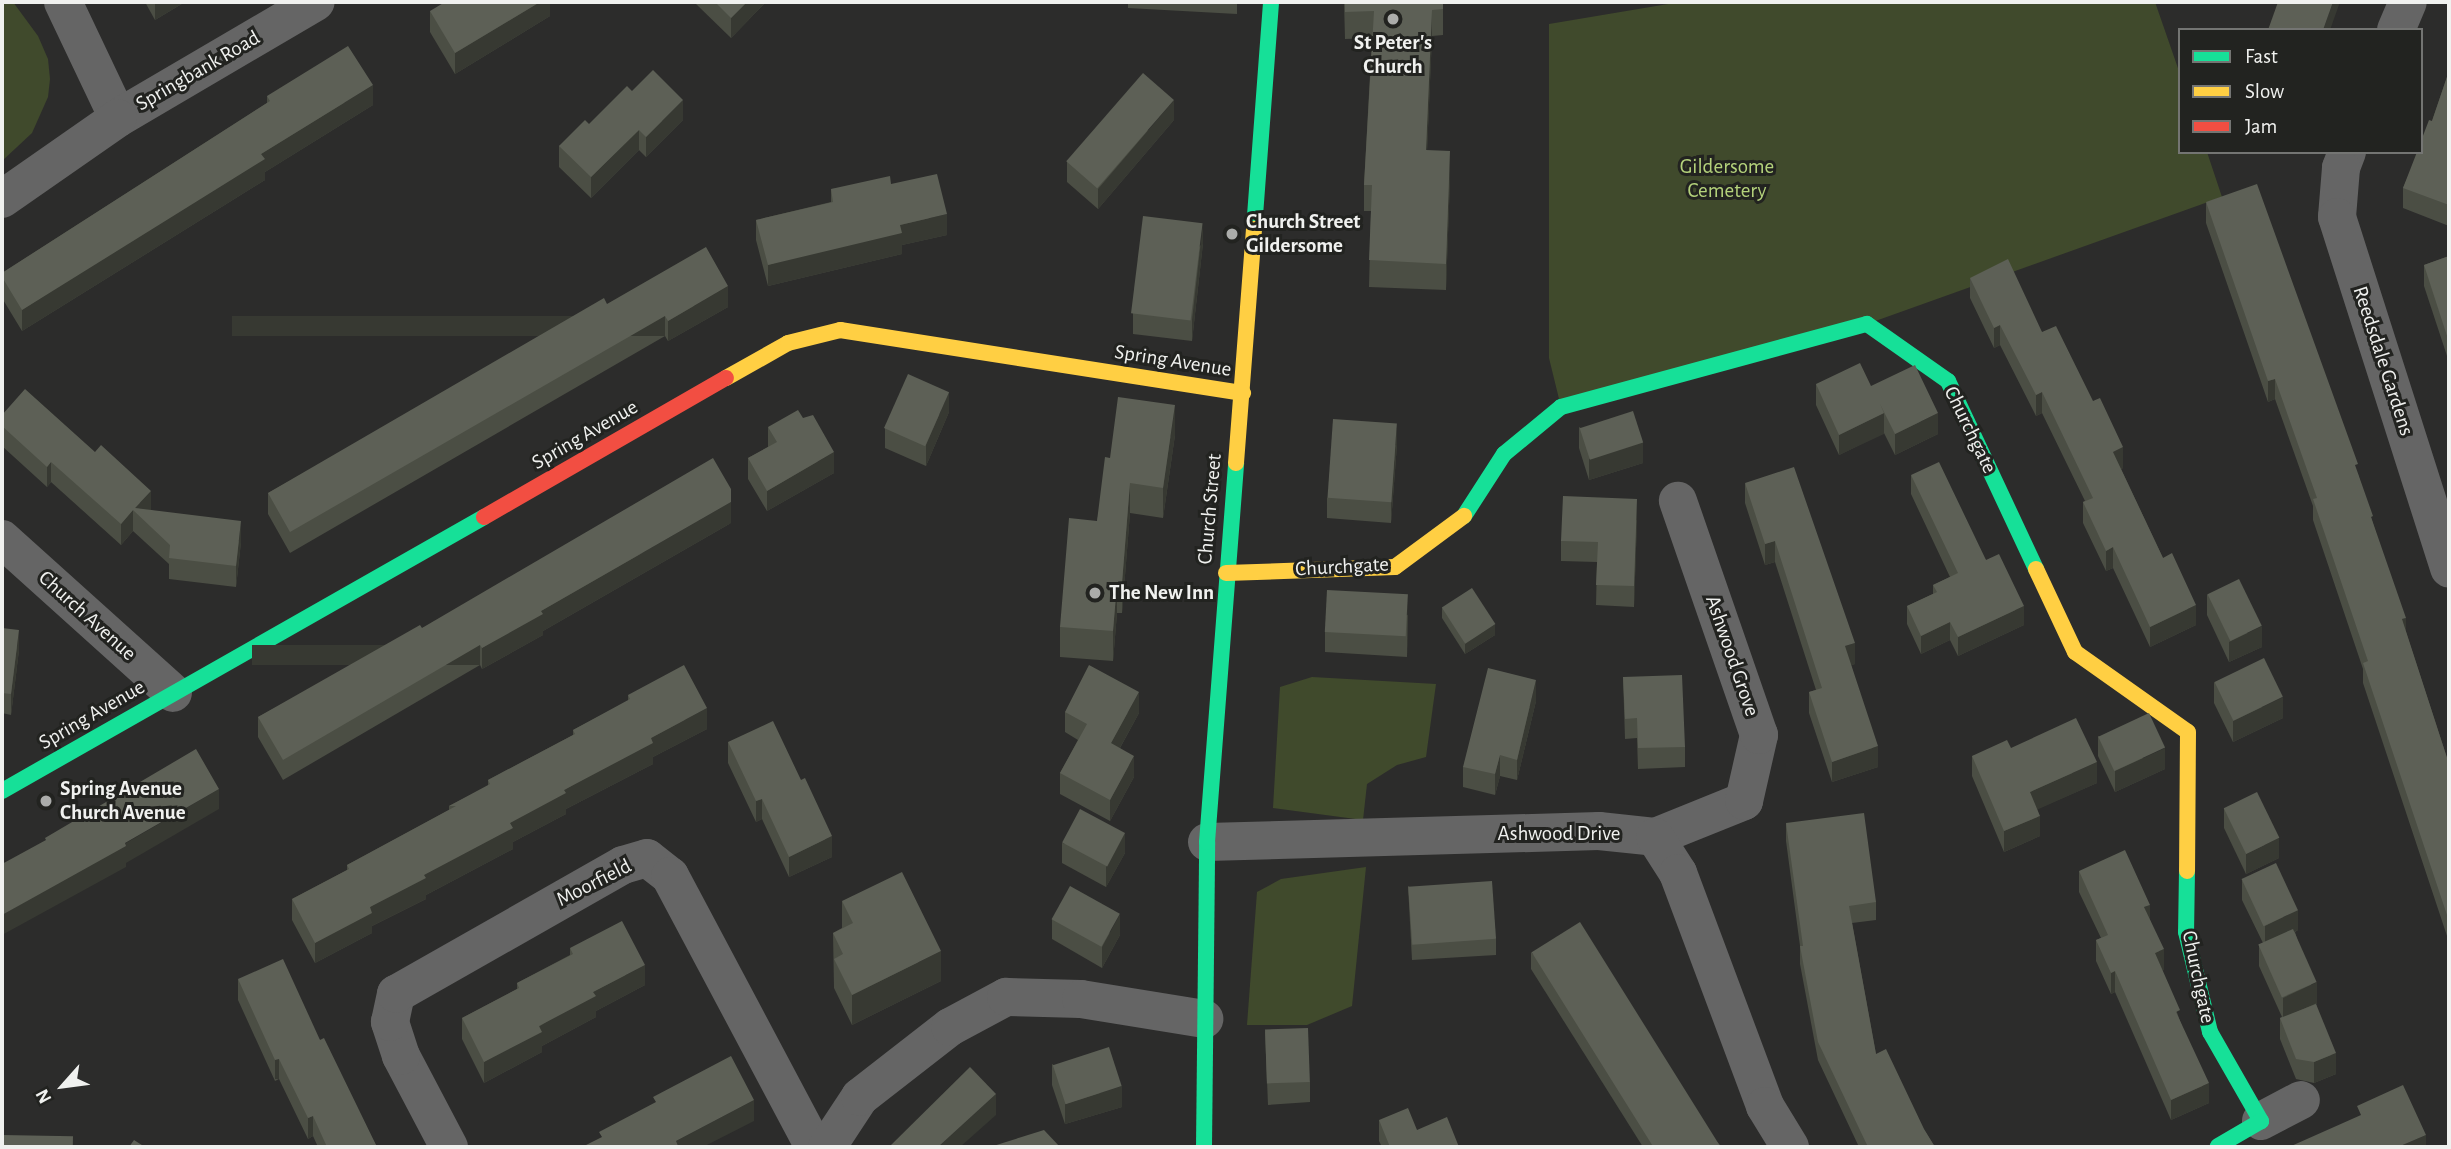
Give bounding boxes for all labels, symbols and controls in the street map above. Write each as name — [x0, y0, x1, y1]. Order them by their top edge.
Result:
marker: St Peter's Church — [1385, 11, 1401, 27]
street label: Springbank Road — [131, 25, 265, 117]
legend — [2178, 28, 2423, 154]
place label: St Peter's Church — [1354, 30, 1432, 80]
text: Fast — [2245, 46, 2278, 67]
text: Slow — [2245, 81, 2284, 102]
text: Jam — [2245, 116, 2277, 137]
park label: Gildersome Cemetery — [1680, 154, 1774, 204]
place label: Church Street Gildersome — [1246, 209, 1360, 259]
marker: Church Street Gildersome — [1224, 226, 1240, 242]
street label: Reedsdale Gardens — [2347, 283, 2419, 439]
street label: Spring Avenue — [1113, 339, 1233, 383]
street label: Churchgate — [1938, 382, 2002, 478]
street label: Spring Avenue — [528, 395, 642, 475]
street label: Church Street — [1193, 453, 1227, 565]
street label: Churchgate — [1294, 552, 1390, 582]
street label: Church Avenue — [33, 566, 141, 666]
place label: The New Inn — [1109, 580, 1214, 606]
marker: The New Inn — [1087, 585, 1103, 601]
street label: Ashwood Grove — [1699, 592, 1765, 720]
street label: Spring Avenue — [35, 675, 149, 755]
place label: Spring Avenue Church Avenue — [60, 776, 186, 826]
marker: Spring Avenue Church Avenue — [38, 793, 54, 809]
street label: Ashwood Drive — [1498, 821, 1620, 847]
street label: Moorfield — [552, 853, 636, 913]
street label: Churchgate — [2176, 928, 2220, 1026]
north arrow — [28, 1051, 98, 1121]
text: N — [33, 1086, 56, 1106]

